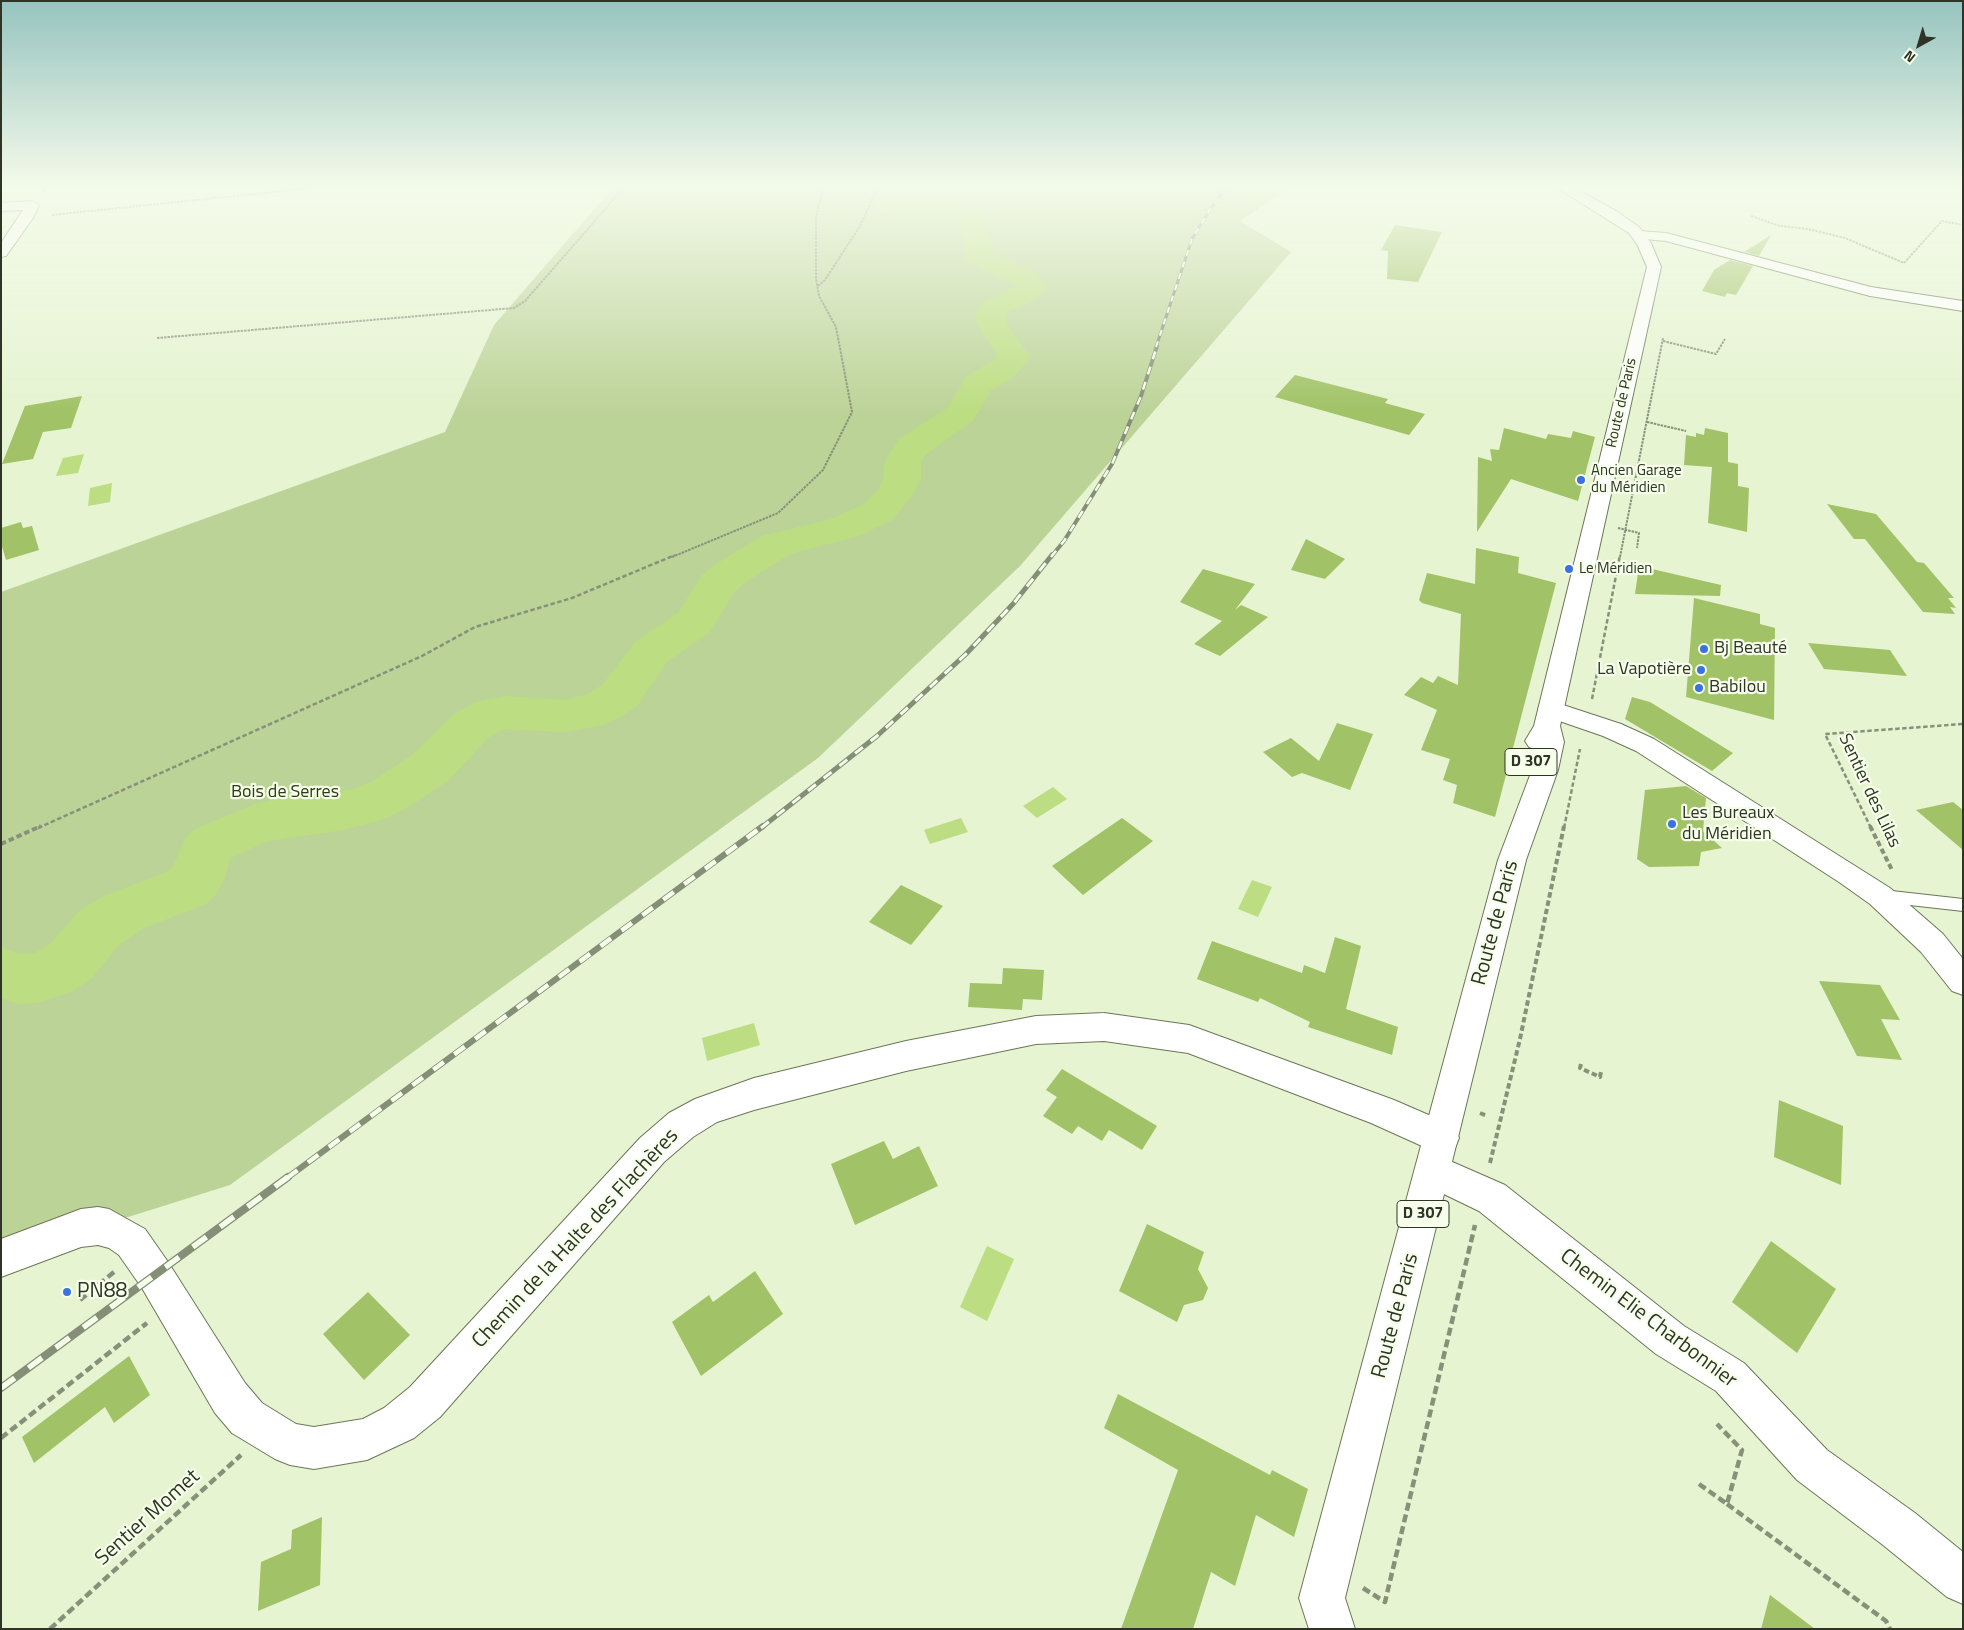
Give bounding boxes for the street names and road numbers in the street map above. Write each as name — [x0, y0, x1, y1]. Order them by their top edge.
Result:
street label: Route de Paris — [1603, 356, 1641, 450]
street label: Sentier des Lilas — [1833, 731, 1905, 851]
road number: D 307 — [1505, 749, 1557, 776]
street label: Route de Paris — [1467, 858, 1525, 988]
street label: Chemin de la Halte des Flachères — [468, 1124, 684, 1354]
road number: D 307 — [1397, 1200, 1449, 1228]
street label: Chemin Elie Charbonnier — [1554, 1244, 1742, 1394]
street label: Route de Paris — [1367, 1251, 1425, 1381]
street label: Sentier Momet — [91, 1465, 205, 1571]

